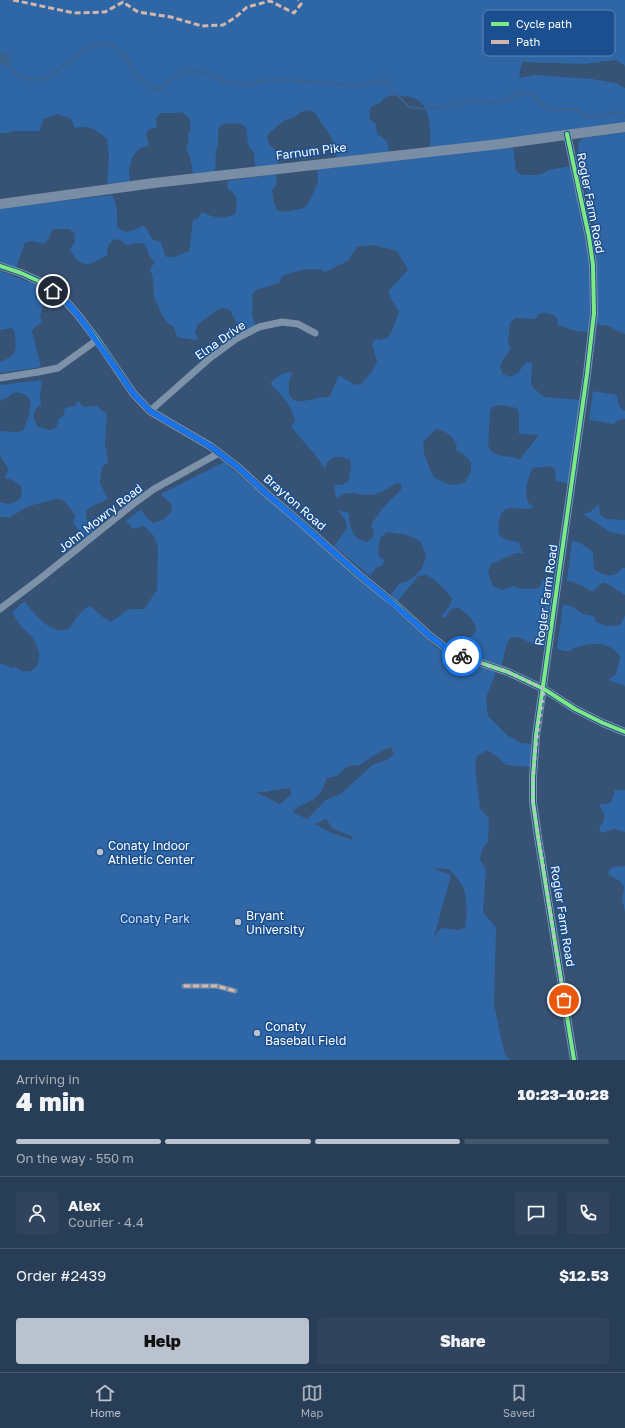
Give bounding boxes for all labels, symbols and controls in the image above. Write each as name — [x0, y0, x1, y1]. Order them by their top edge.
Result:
legend — [483, 10, 615, 56]
text: Cycle path — [516, 17, 572, 30]
text: Path — [516, 35, 540, 48]
street label: Farnum Pike — [275, 139, 347, 163]
street label: Rogler Farm Road — [574, 151, 608, 255]
pin — [36, 274, 70, 308]
icon: home — [42, 280, 64, 302]
street label: Elna Drive — [192, 317, 248, 363]
street label: Brayton Road — [261, 471, 329, 533]
street label: John Mowry Road — [55, 480, 145, 556]
street label: Rogler Farm Road — [531, 543, 561, 647]
courier — [442, 636, 482, 676]
icon: bike — [451, 645, 473, 667]
place label: Conaty Indoor Athletic Center — [108, 838, 195, 867]
marker: Conaty Indoor Athletic Center — [95, 847, 105, 857]
street label: Rogler Farm Road — [548, 864, 578, 968]
place label: Bryant University — [246, 908, 305, 937]
park label: Conaty Park — [120, 911, 190, 926]
marker: Bryant University — [233, 917, 243, 927]
pin — [547, 983, 581, 1017]
icon: bag — [553, 989, 575, 1011]
place label: Conaty Baseball Field — [265, 1019, 346, 1048]
marker: Conaty Baseball Field — [252, 1028, 262, 1038]
text: Arriving in — [16, 1071, 80, 1087]
text: 10:23–10:28 — [518, 1085, 609, 1103]
text: 4 min — [16, 1086, 85, 1117]
text: On the way · 550 m — [16, 1150, 134, 1166]
button: person — [16, 1192, 58, 1234]
button: chat — [515, 1192, 557, 1234]
button: phone — [567, 1192, 609, 1234]
text: Alex — [68, 1196, 101, 1214]
text: Courier · 4.4 — [68, 1214, 144, 1230]
text: Order #2439 — [16, 1266, 106, 1284]
text: $12.53 — [559, 1266, 609, 1284]
button: Help — [16, 1318, 309, 1364]
button: Share — [317, 1318, 609, 1364]
tab: Home — [90, 1382, 121, 1419]
tab: Map — [301, 1382, 323, 1419]
tab: Saved — [503, 1382, 535, 1419]

